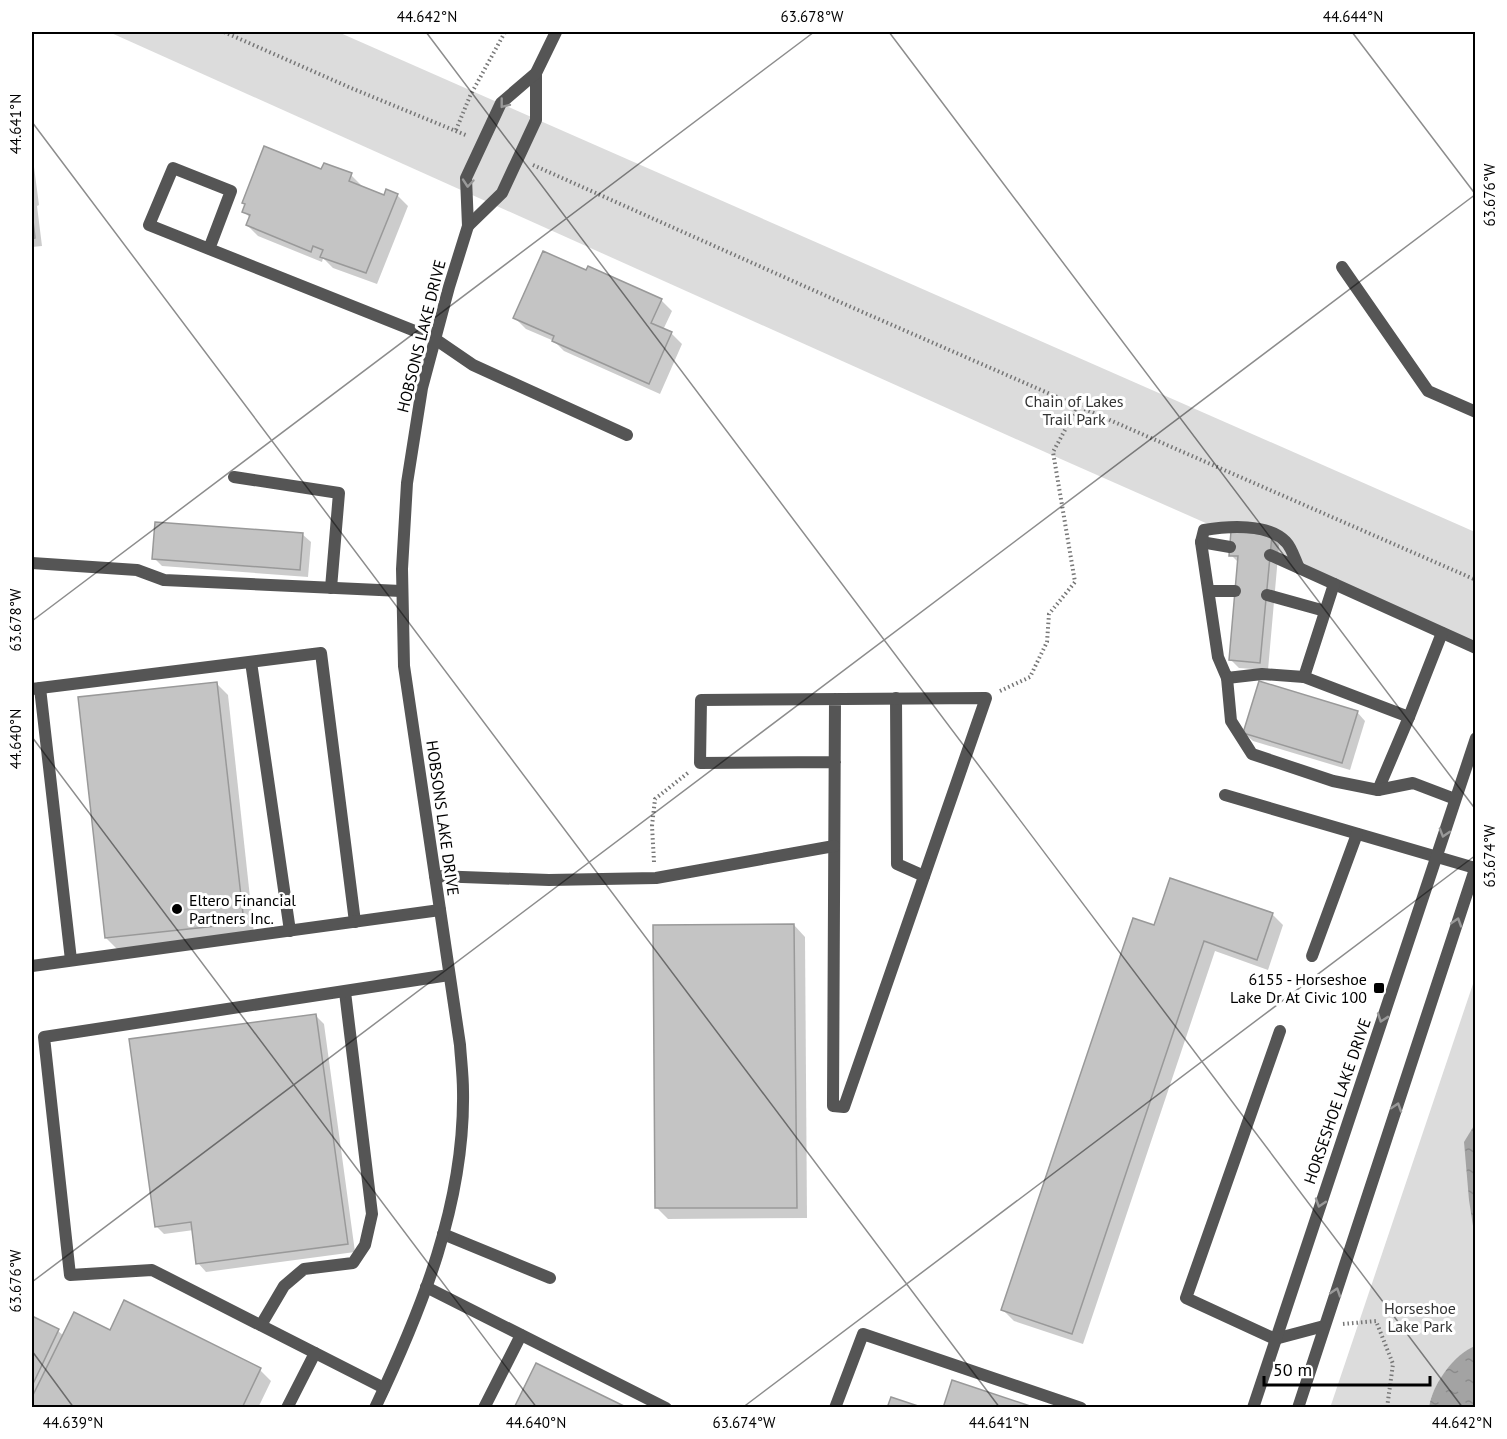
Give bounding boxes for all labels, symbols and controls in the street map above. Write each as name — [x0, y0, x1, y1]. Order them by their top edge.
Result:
text: 44.642°N — [397, 7, 457, 26]
text: 63.678°W — [781, 7, 844, 26]
text: 44.644°N — [1323, 7, 1383, 26]
text: 44.641°N — [6, 94, 25, 154]
one-way arrow — [500, 97, 511, 108]
text: 63.676°W — [1480, 163, 1499, 226]
one-way arrow — [462, 178, 475, 188]
street label: HOBSONS LAKE DRIVE — [392, 258, 450, 414]
park label: Chain of Lakes Trail Park — [1024, 391, 1124, 429]
text: 63.678°W — [6, 588, 25, 651]
text: 44.640°N — [6, 709, 25, 769]
street label: HOBSONS LAKE DRIVE — [422, 739, 464, 897]
text: 63.674°W — [1480, 824, 1499, 887]
one-way arrow — [1439, 827, 1451, 838]
place label: Eltero Financial Partners Inc. — [189, 890, 296, 928]
marker: Eltero Financial Partners Inc. — [170, 902, 184, 916]
one-way arrow — [1450, 917, 1463, 928]
place label: 6155 - Horseshoe Lake Dr At Civic 100 — [1230, 969, 1367, 1007]
marker: 6155 - Horseshoe Lake Dr At Civic 100 — [1372, 981, 1386, 995]
one-way arrow — [1377, 1012, 1390, 1023]
street label: HORSESHOE LAKE DRIVE — [1299, 1015, 1375, 1187]
one-way arrow — [1390, 1102, 1402, 1113]
one-way arrow — [1315, 1197, 1328, 1208]
text: 63.676°W — [6, 1249, 25, 1312]
one-way arrow — [1328, 1287, 1341, 1298]
park label: Horseshoe Lake Park — [1384, 1298, 1456, 1336]
scale bar — [1264, 1349, 1430, 1387]
text: 50 m — [1273, 1358, 1312, 1381]
text: 44.639°N — [43, 1413, 103, 1432]
text: 44.640°N — [506, 1413, 566, 1432]
text: 63.674°W — [713, 1413, 776, 1432]
text: 44.641°N — [969, 1413, 1029, 1432]
text: 44.642°N — [1432, 1413, 1492, 1432]

